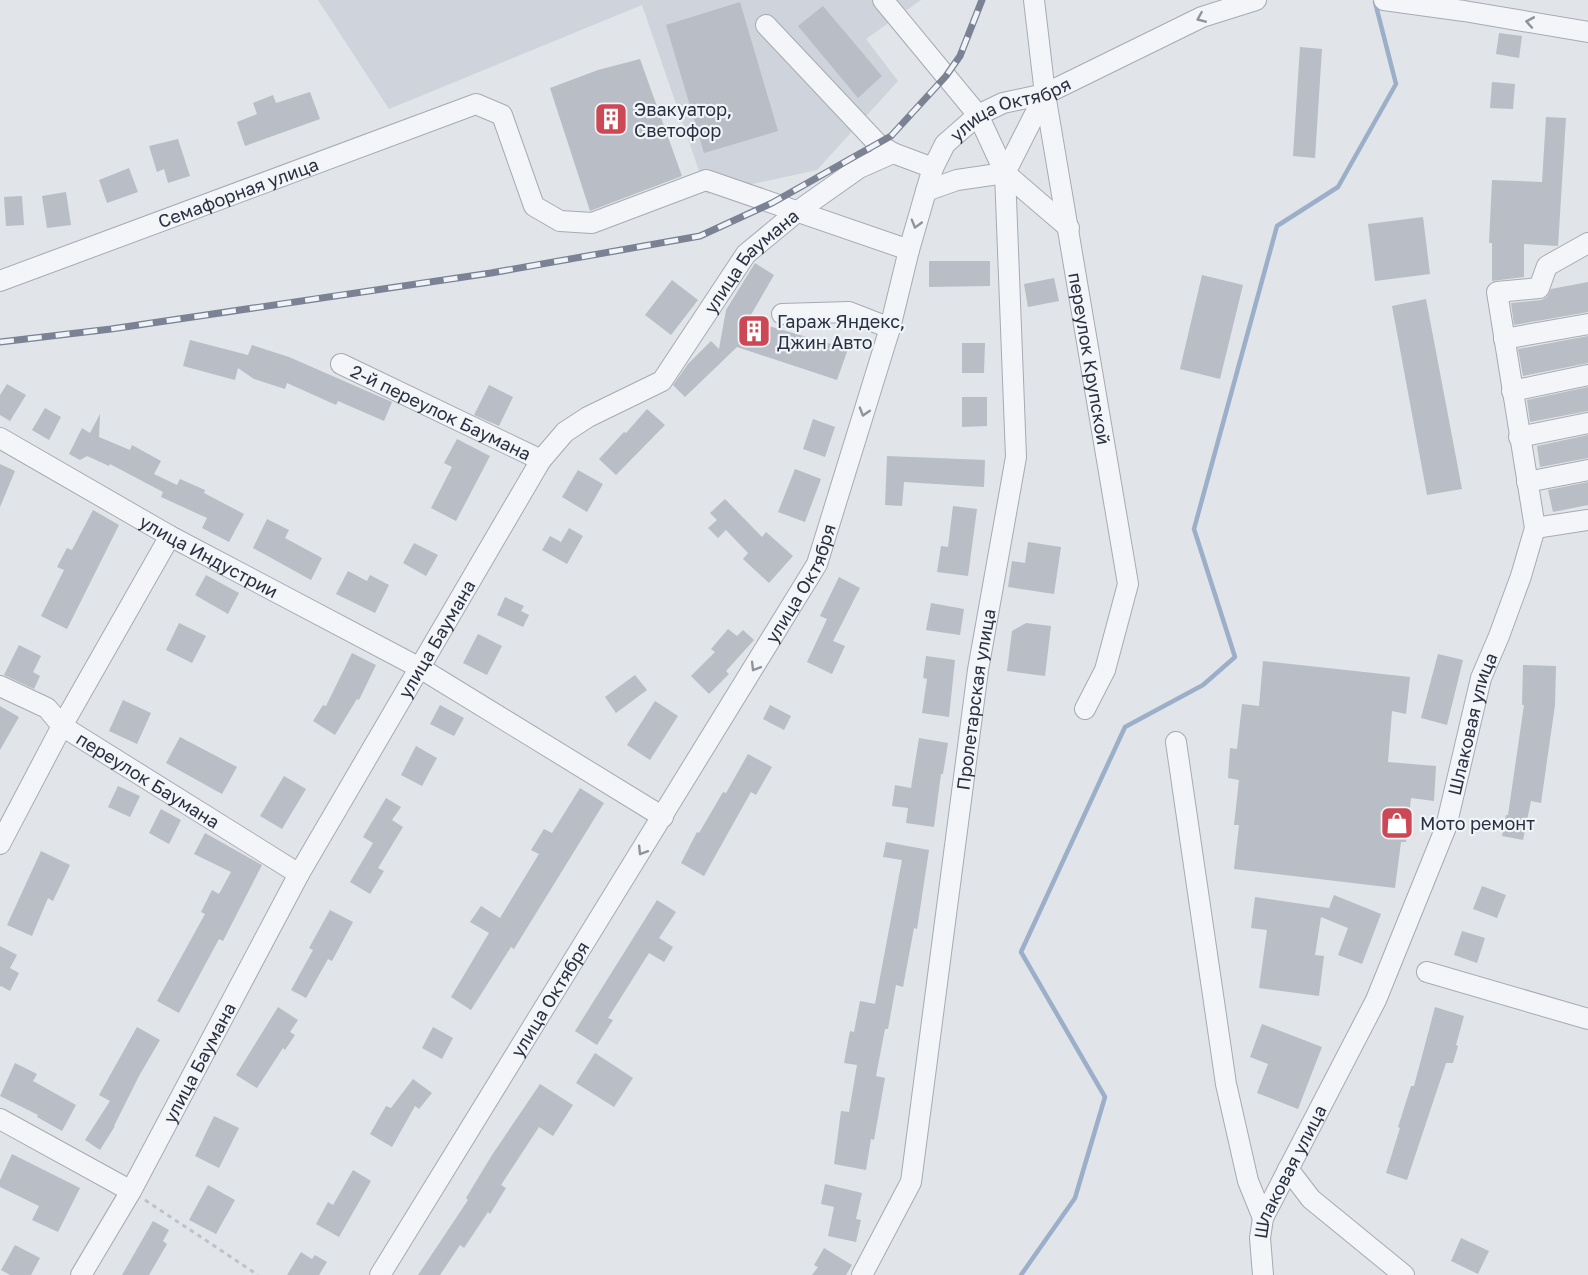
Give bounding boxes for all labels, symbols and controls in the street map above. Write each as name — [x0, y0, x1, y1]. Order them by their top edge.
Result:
one-way arrow — [1196, 11, 1207, 23]
one-way arrow — [1526, 16, 1536, 29]
street label: улица Октября — [945, 72, 1074, 146]
place label: Эвакуатор, Светофор — [634, 98, 732, 141]
building icon: Эвакуатор, Светофор — [593, 101, 629, 137]
street label: Семафорная улица — [155, 153, 321, 232]
street label: улица Баумана — [699, 204, 803, 317]
one-way arrow — [911, 218, 923, 229]
street label: переулок Крупской — [1064, 271, 1115, 446]
place label: Гараж Яндекс, Джин Авто — [777, 310, 905, 353]
building icon: Гараж Яндекс, Джин Авто — [736, 313, 772, 349]
street label: 2-й переулок Баумана — [347, 359, 535, 465]
one-way arrow — [859, 406, 871, 417]
street label: улица Индустрии — [136, 510, 282, 602]
street label: улица Октября — [760, 521, 840, 647]
street label: улица Баумана — [393, 576, 480, 702]
street label: Пролетарская улица — [951, 607, 1000, 792]
street label: Шлаковая улица — [1443, 649, 1502, 797]
one-way arrow — [751, 661, 762, 671]
street label: переулок Баумана — [73, 727, 224, 833]
shop icon: Мото ремонт — [1379, 805, 1415, 841]
place label: Мото ремонт — [1420, 812, 1535, 834]
one-way arrow — [638, 845, 650, 855]
street label: улица Октября — [506, 937, 594, 1061]
street label: улица Баумана — [158, 999, 240, 1127]
street label: Шлаковая улица — [1249, 1101, 1331, 1240]

